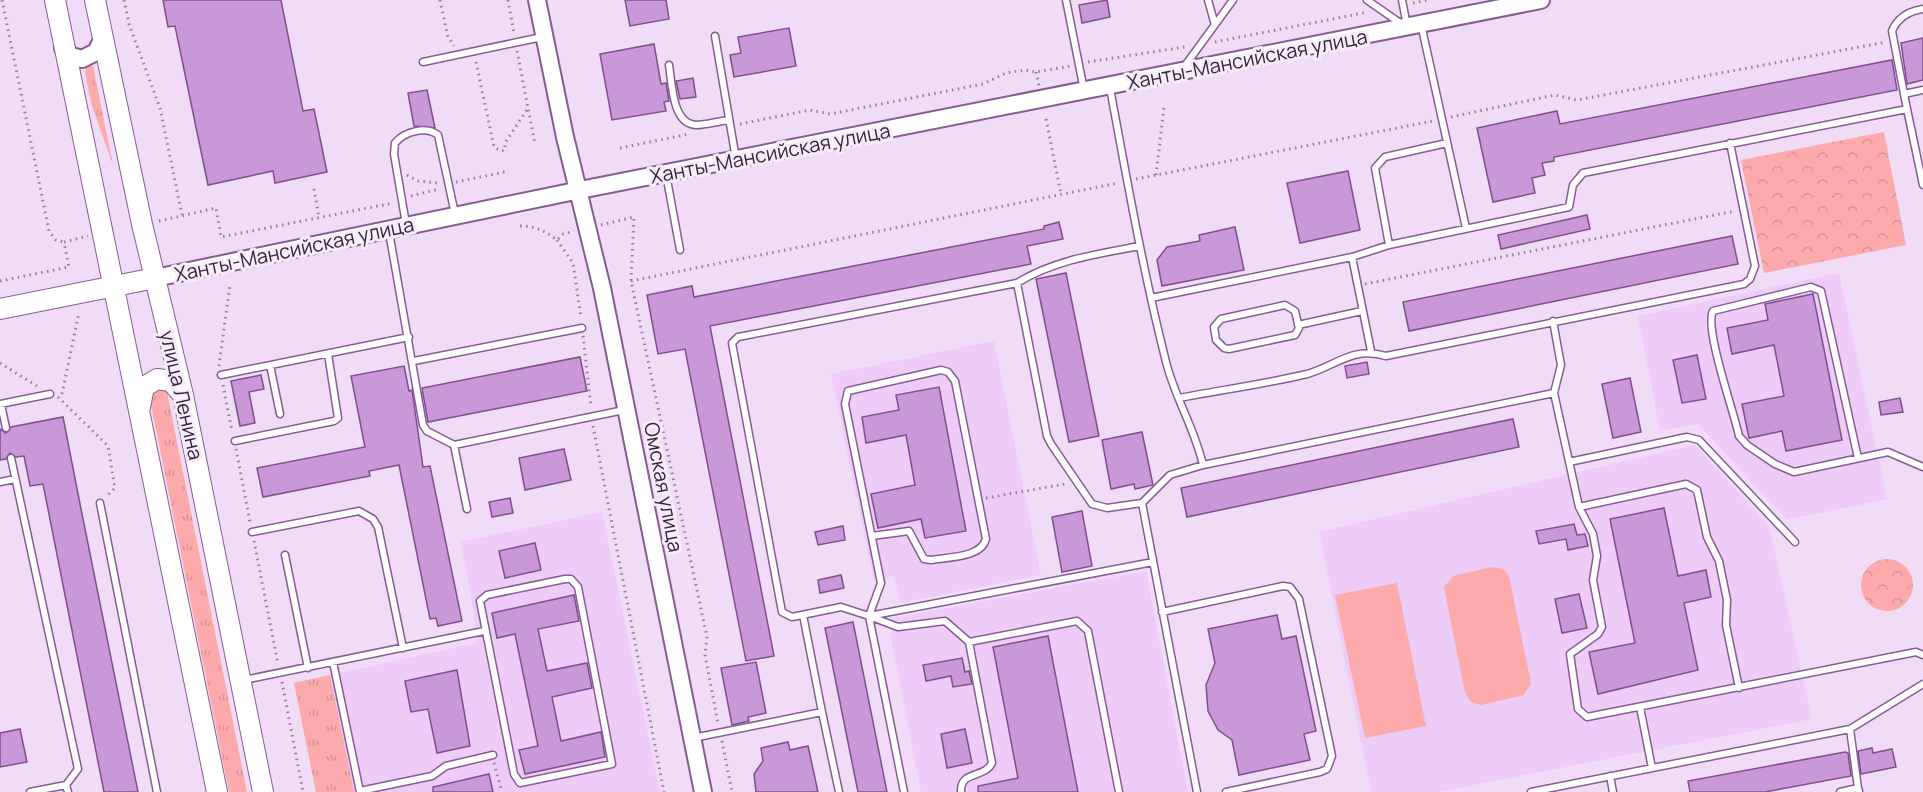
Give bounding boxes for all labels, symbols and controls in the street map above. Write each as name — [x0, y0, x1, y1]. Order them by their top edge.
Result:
street label: Ханты-Мансийская улица — [1125, 22, 1369, 96]
street label: Ханты-Мансийская улица — [648, 116, 892, 190]
street label: Ханты-Мансийская улица — [172, 210, 416, 288]
street label: улица Ленина — [154, 328, 210, 462]
street label: Омская улица — [638, 420, 690, 554]

